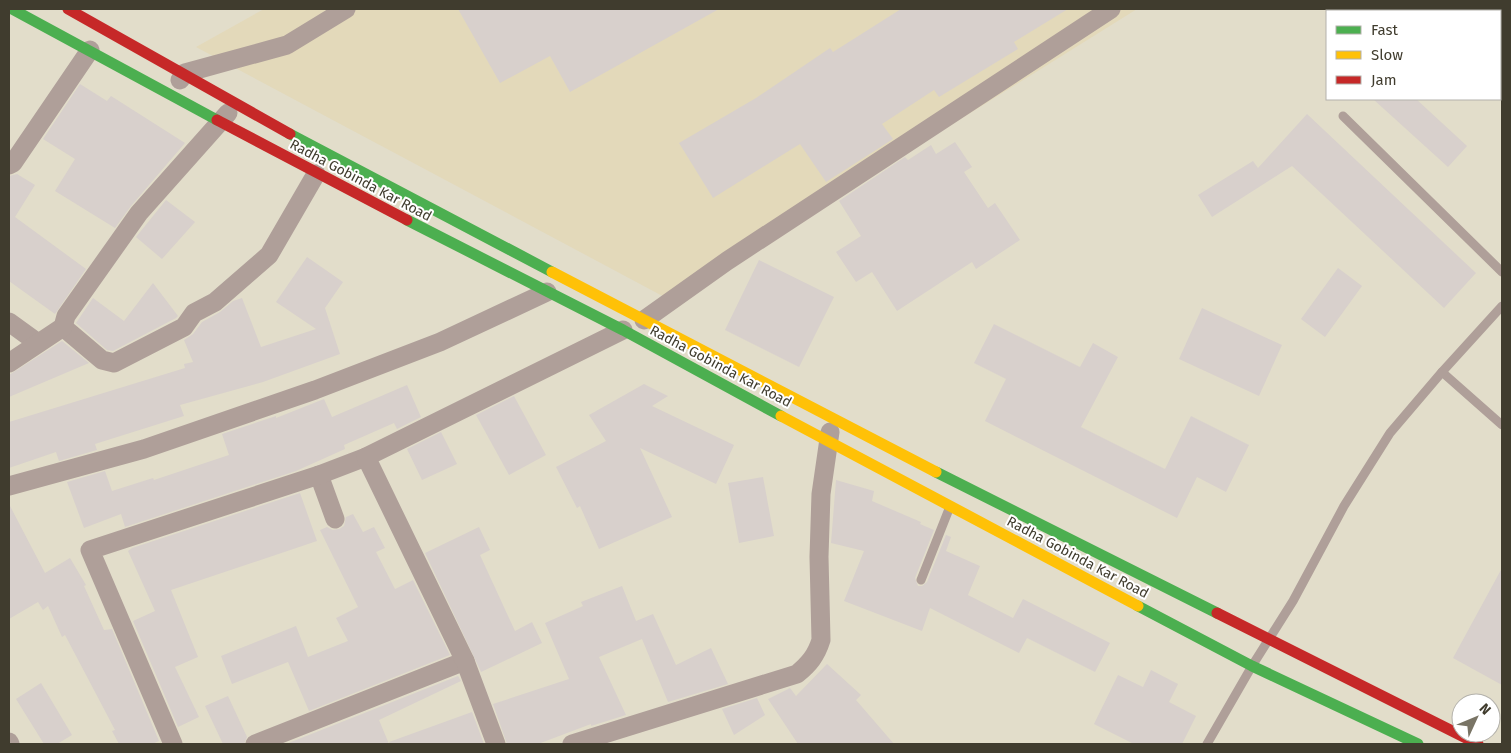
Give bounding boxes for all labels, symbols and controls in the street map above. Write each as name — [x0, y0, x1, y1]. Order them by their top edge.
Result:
legend — [1326, 10, 1501, 100]
text: Fast — [1371, 21, 1398, 39]
text: Slow — [1371, 46, 1403, 64]
text: Jam — [1371, 71, 1397, 89]
street label: Radha Gobinda Kar Road — [287, 136, 435, 225]
street label: Radha Gobinda Kar Road — [647, 322, 795, 411]
street label: Radha Gobinda Kar Road — [1004, 513, 1152, 602]
north arrow — [1451, 693, 1501, 743]
text: N — [1476, 700, 1494, 719]

